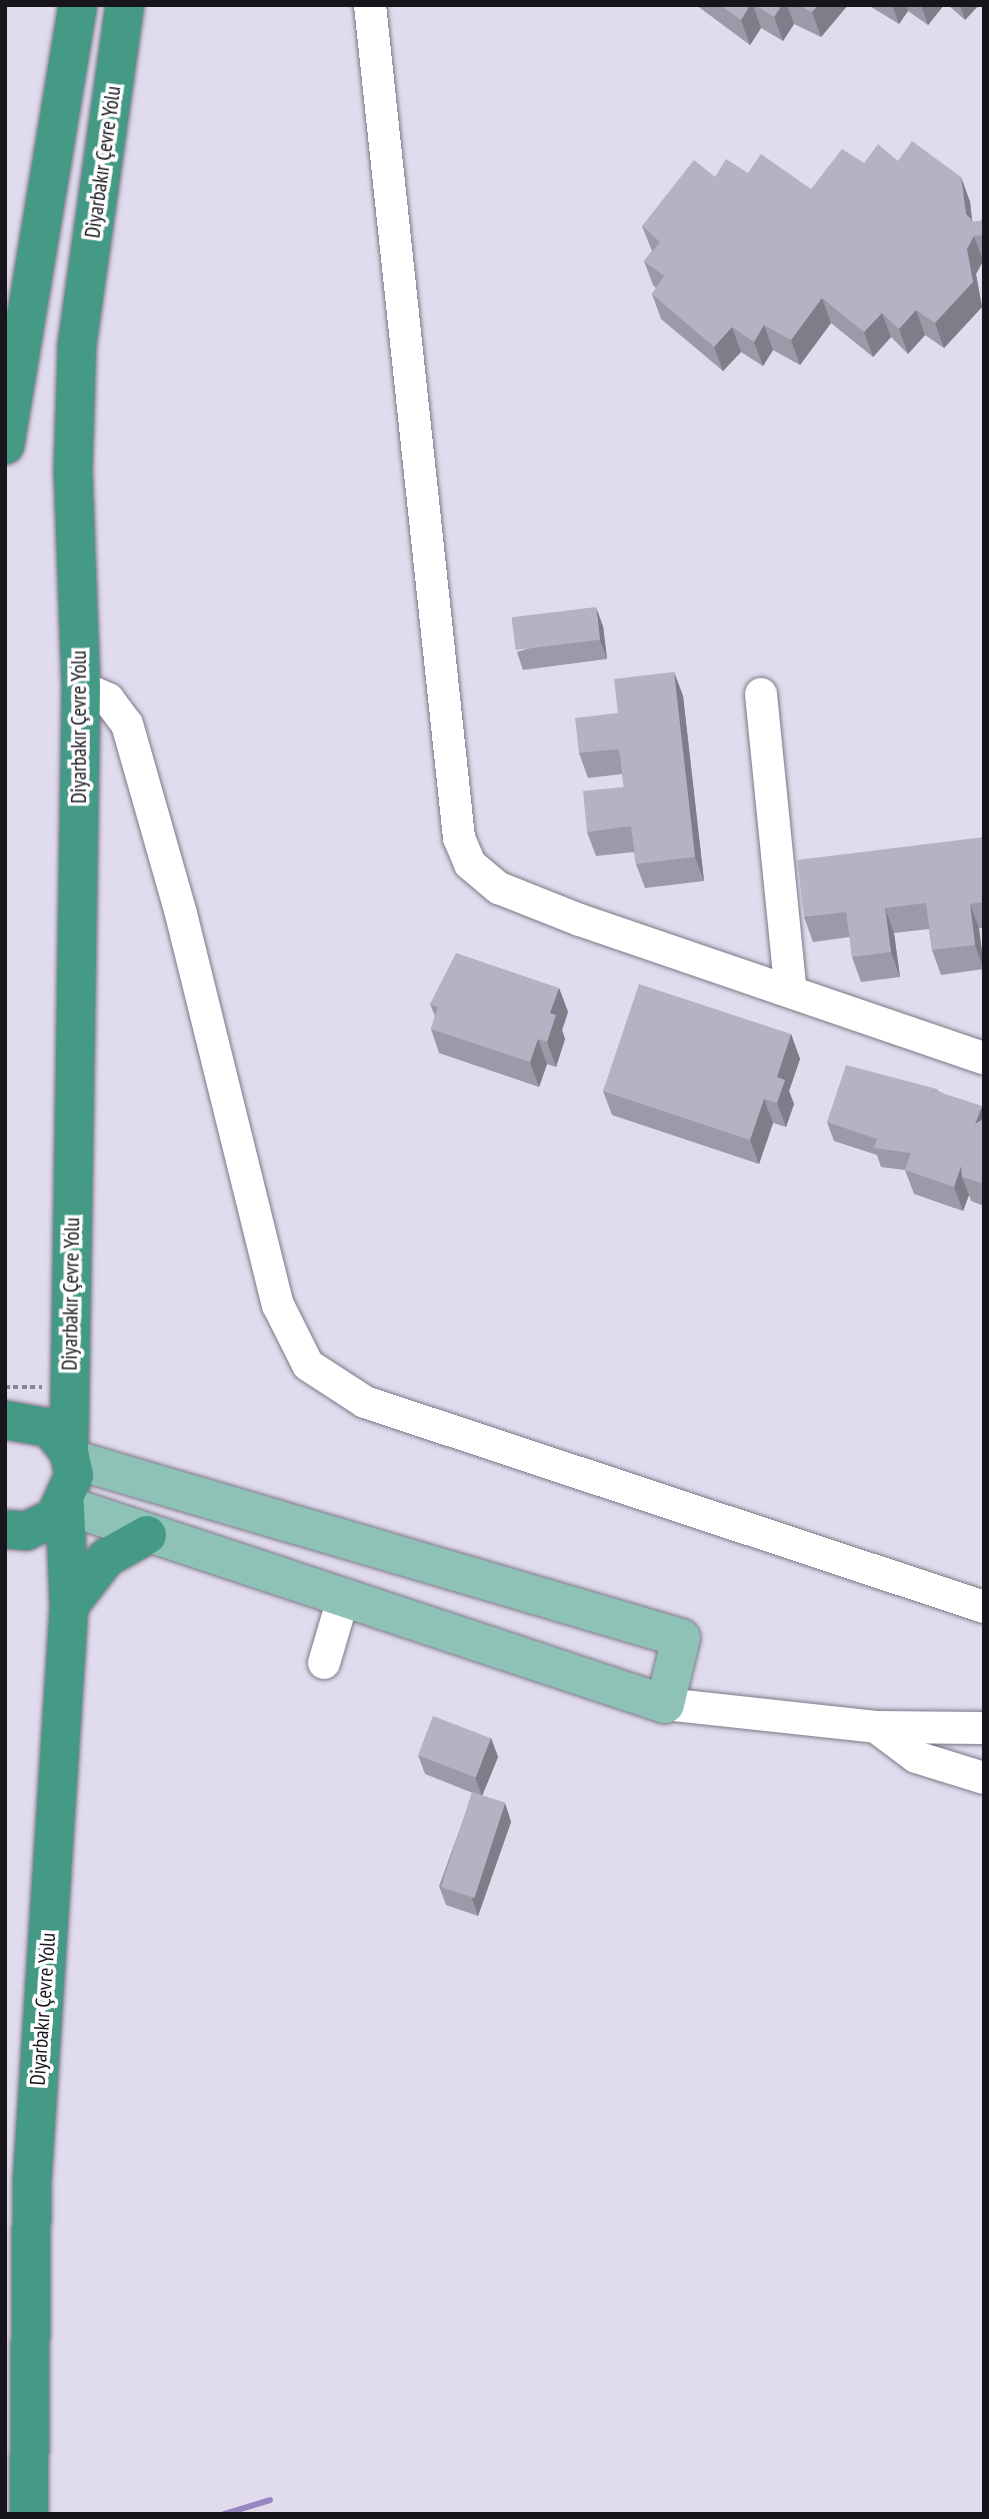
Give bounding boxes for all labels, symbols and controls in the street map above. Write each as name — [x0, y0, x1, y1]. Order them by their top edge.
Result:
street label: Diyarbakır Çevre Yolu — [80, 84, 126, 240]
street label: Diyarbakır Çevre Yolu — [66, 650, 92, 804]
street label: Diyarbakır Çevre Yolu — [57, 1217, 85, 1371]
street label: Diyarbakır Çevre Yolu — [25, 1932, 61, 2086]

